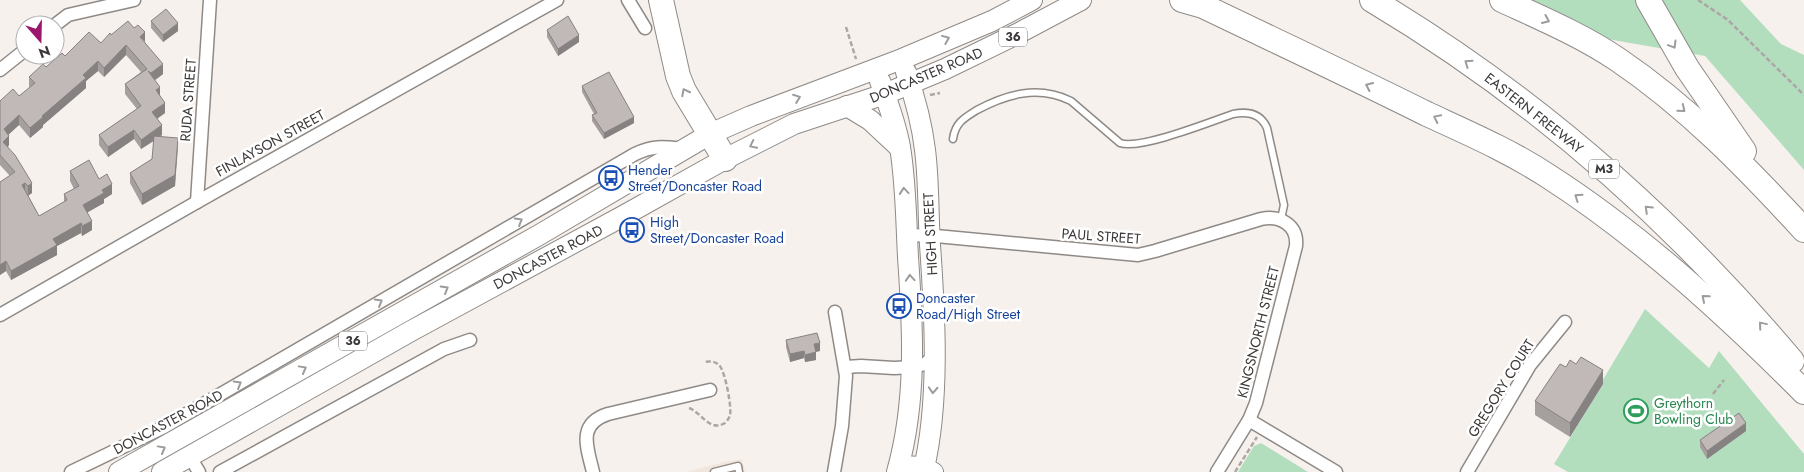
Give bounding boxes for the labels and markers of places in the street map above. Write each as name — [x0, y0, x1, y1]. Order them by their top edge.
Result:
place label: Hender Street/Doncaster Road — [628, 160, 762, 196]
bus stop icon: Hender Street/Doncaster Road — [598, 165, 624, 191]
place label: High Street/Doncaster Road — [650, 212, 784, 248]
bus stop icon: High Street/Doncaster Road — [619, 217, 645, 243]
place label: Doncaster Road/High Street — [916, 288, 1021, 324]
bus stop icon: Doncaster Road/High Street — [886, 293, 912, 319]
place label: Greythorn Bowling Club — [1654, 393, 1733, 429]
sports icon: Greythorn Bowling Club — [1623, 398, 1649, 424]

